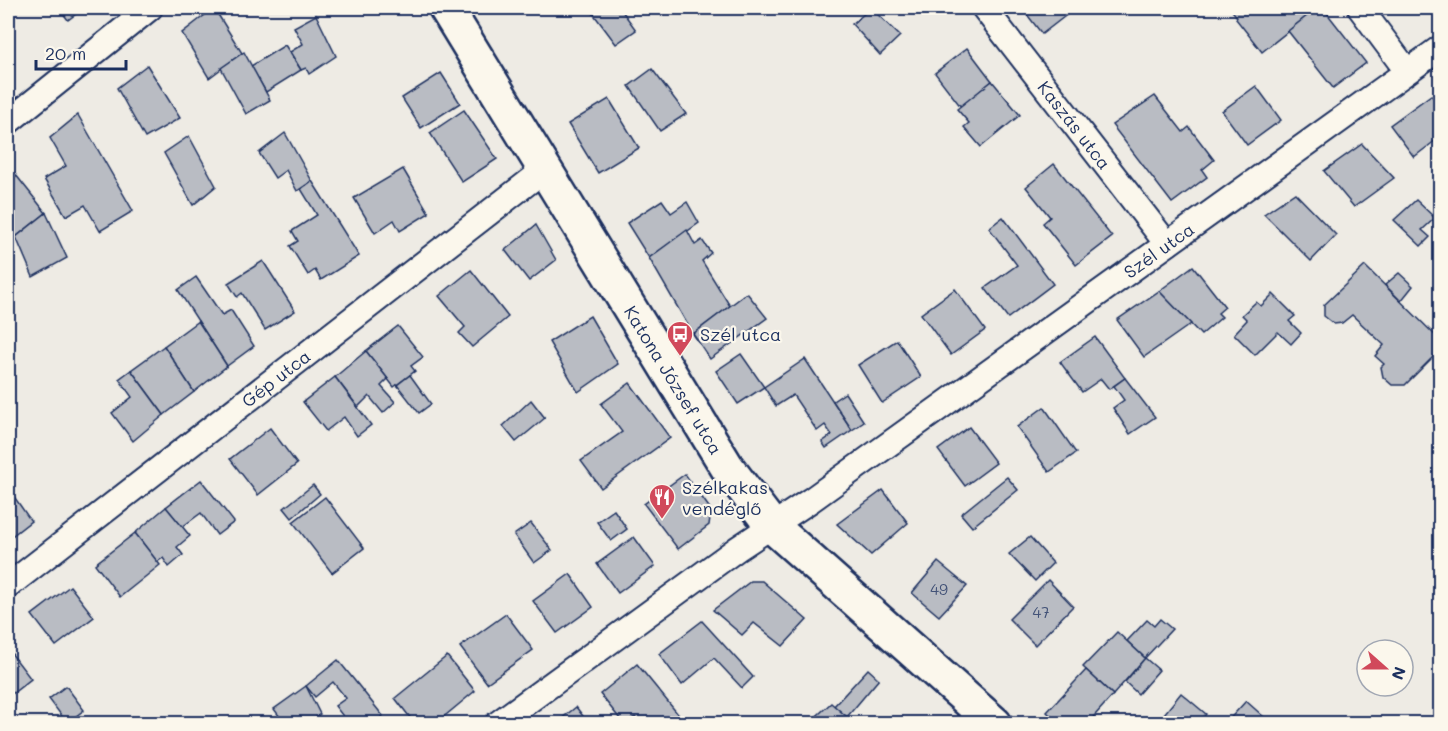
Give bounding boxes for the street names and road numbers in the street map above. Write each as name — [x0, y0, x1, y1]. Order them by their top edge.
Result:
street label: Kaszás utca — [1033, 76, 1117, 174]
street label: Szél utca — [1119, 217, 1199, 284]
street label: Katona József utca — [619, 301, 728, 459]
street label: Gép utca — [236, 344, 315, 412]

